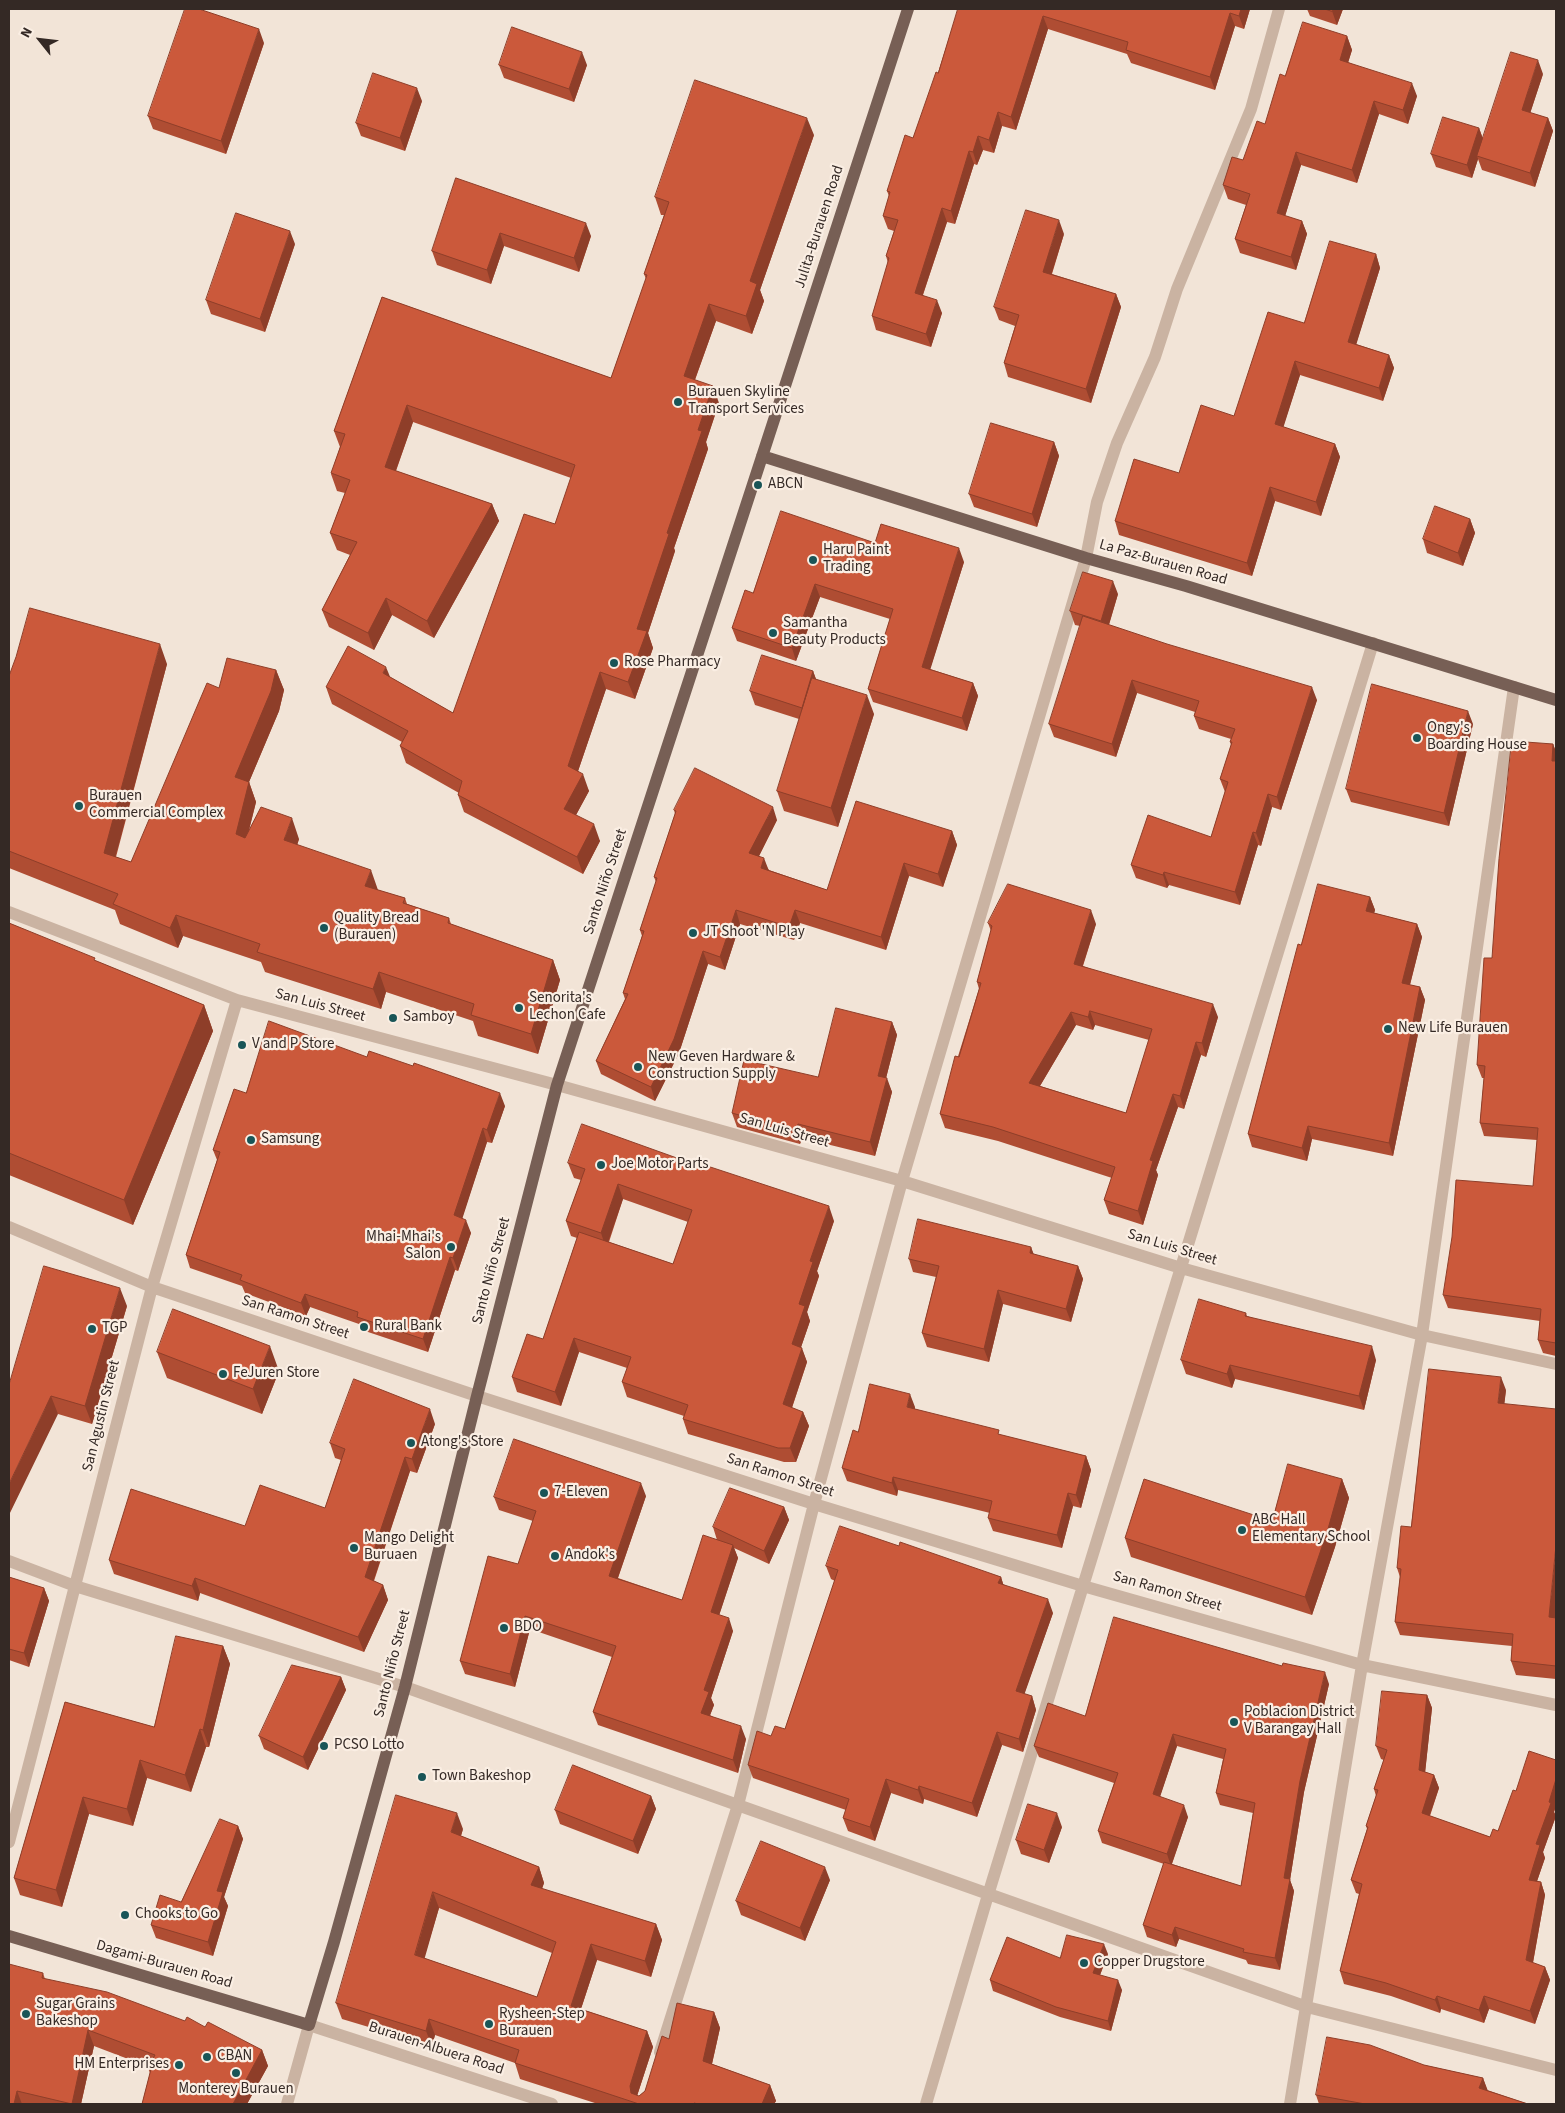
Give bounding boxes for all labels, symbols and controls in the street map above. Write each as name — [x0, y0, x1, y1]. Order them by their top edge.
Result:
north arrow — [15, 15, 65, 65]
text: N — [16, 24, 38, 42]
street label: Julita-Burauen Road — [792, 163, 848, 291]
place label: Burauen Skyline Transport Services — [688, 384, 804, 419]
marker: Burauen Skyline Transport Services — [672, 396, 684, 408]
place label: ABCN — [768, 476, 803, 494]
marker: ABCN — [752, 479, 764, 491]
street label: La Paz-Burauen Road — [1097, 536, 1229, 590]
place label: Haru Paint Trading — [823, 542, 889, 577]
marker: Haru Paint Trading — [807, 554, 819, 566]
place label: Samantha Beauty Products — [783, 615, 886, 650]
marker: Samantha Beauty Products — [767, 627, 779, 639]
place label: Rose Pharmacy — [624, 654, 721, 672]
marker: Rose Pharmacy — [608, 657, 620, 669]
place label: Ongy's Boarding House — [1427, 720, 1527, 755]
marker: Ongy's Boarding House — [1411, 732, 1423, 744]
place label: Burauen Commercial Complex — [89, 788, 223, 823]
marker: Burauen Commercial Complex — [73, 800, 85, 812]
street label: Santo Niño Street — [580, 827, 632, 937]
place label: Quality Bread (Burauen) — [334, 910, 419, 945]
marker: Quality Bread (Burauen) — [318, 922, 330, 934]
place label: JT Shoot 'N Play — [703, 924, 805, 942]
marker: JT Shoot 'N Play — [687, 927, 699, 939]
street label: San Luis Street — [273, 985, 367, 1027]
place label: Senorita's Lechon Cafe — [529, 990, 606, 1025]
marker: Senorita's Lechon Cafe — [513, 1002, 525, 1014]
place label: Samboy — [403, 1009, 454, 1027]
marker: Samboy — [387, 1012, 399, 1024]
place label: New Life Burauen — [1398, 1020, 1508, 1038]
marker: New Life Burauen — [1382, 1023, 1394, 1035]
place label: V and P Store — [252, 1036, 334, 1054]
marker: V and P Store — [236, 1039, 248, 1051]
place label: New Geven Hardware & Construction Supply — [648, 1049, 795, 1084]
marker: New Geven Hardware & Construction Supply — [632, 1061, 644, 1073]
street label: San Luis Street — [737, 1110, 831, 1152]
place label: Samsung — [261, 1131, 319, 1149]
marker: Samsung — [245, 1134, 257, 1146]
place label: Joe Motor Parts — [611, 1156, 709, 1174]
marker: Joe Motor Parts — [595, 1159, 607, 1171]
street label: Santo Niño Street — [469, 1216, 515, 1326]
street label: San Luis Street — [1125, 1226, 1219, 1270]
place label: Mhai-Mhai's Salon — [366, 1229, 441, 1264]
marker: Mhai-Mhai's Salon — [445, 1241, 457, 1253]
street label: San Ramon Street — [239, 1292, 351, 1344]
place label: Rural Bank — [374, 1318, 442, 1336]
place label: TGP — [102, 1320, 127, 1338]
marker: Rural Bank — [358, 1321, 370, 1333]
marker: TGP — [86, 1323, 98, 1335]
street label: San Agustin Street — [79, 1358, 125, 1474]
place label: FeJuren Store — [233, 1365, 320, 1383]
marker: FeJuren Store — [217, 1368, 229, 1380]
place label: Atong's Store — [421, 1434, 504, 1452]
marker: Atong's Store — [405, 1437, 417, 1449]
street label: San Ramon Street — [724, 1450, 836, 1502]
place label: 7-Eleven — [554, 1484, 608, 1502]
marker: 7-Eleven — [538, 1487, 550, 1499]
place label: ABC Hall Elementary School — [1252, 1512, 1370, 1547]
marker: ABC Hall Elementary School — [1236, 1524, 1248, 1536]
place label: Mango Delight Buruaen — [364, 1530, 454, 1565]
marker: Mango Delight Buruaen — [348, 1542, 360, 1554]
place label: Andok's — [565, 1547, 615, 1565]
marker: Andok's — [549, 1550, 561, 1562]
street label: San Ramon Street — [1111, 1568, 1223, 1616]
street label: Santo Niño Street — [371, 1608, 415, 1720]
place label: BDO — [514, 1619, 542, 1637]
marker: BDO — [498, 1622, 510, 1634]
place label: Poblacion District V Barangay Hall — [1244, 1704, 1354, 1739]
marker: Poblacion District V Barangay Hall — [1228, 1716, 1240, 1728]
place label: PCSO Lotto — [334, 1737, 404, 1755]
marker: PCSO Lotto — [318, 1740, 330, 1752]
place label: Town Bakeshop — [432, 1768, 531, 1786]
marker: Town Bakeshop — [416, 1771, 428, 1783]
place label: Chooks to Go — [135, 1906, 218, 1924]
marker: Chooks to Go — [119, 1909, 131, 1921]
street label: Dagami-Burauen Road — [94, 1937, 234, 1993]
place label: Copper Drugstore — [1094, 1954, 1205, 1972]
marker: Copper Drugstore — [1078, 1957, 1090, 1969]
place label: Sugar Grains Bakeshop — [36, 1996, 115, 2031]
place label: Rysheen-Step Burauen — [499, 2006, 585, 2041]
marker: Sugar Grains Bakeshop — [20, 2008, 32, 2020]
marker: Rysheen-Step Burauen — [483, 2018, 495, 2030]
street label: Burauen-Albuera Road — [366, 2019, 506, 2079]
place label: CBAN — [217, 2048, 252, 2066]
marker: CBAN — [201, 2051, 213, 2063]
place label: HM Enterprises — [74, 2056, 169, 2074]
marker: HM Enterprises — [173, 2059, 185, 2071]
marker: Monterey Burauen — [230, 2067, 242, 2079]
place label: Monterey Burauen — [178, 2081, 294, 2099]

